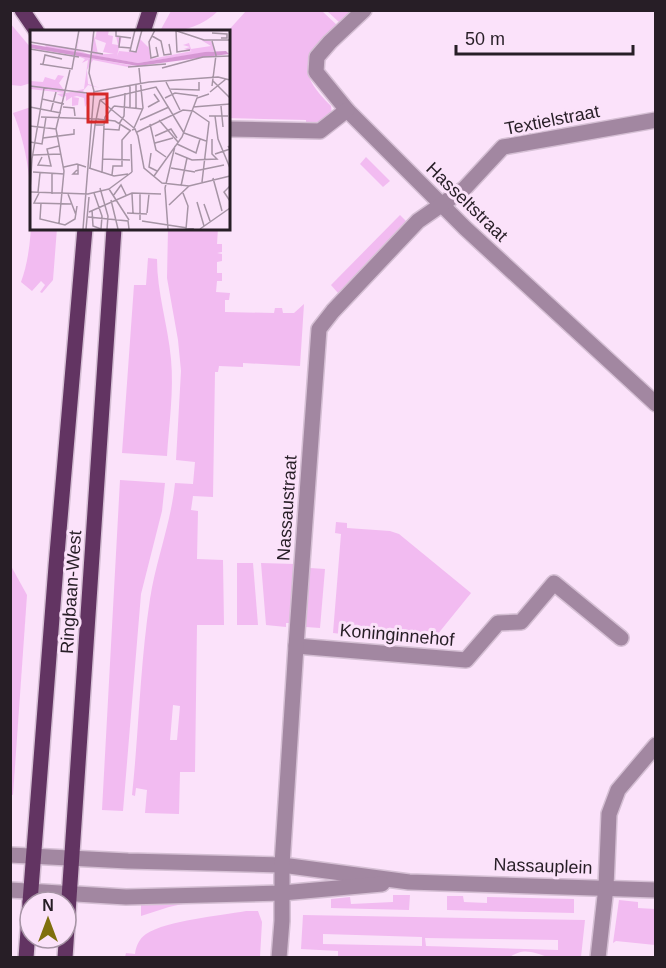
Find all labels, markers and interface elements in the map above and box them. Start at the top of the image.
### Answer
scale bar [456,18,633,56]
text: 50 m [465,29,505,49]
inset map [30,30,230,230]
street label: Textielstraat [503,101,601,139]
street label: Hasseltstraat [422,158,512,246]
street label: Nassaustraat [273,454,301,562]
street label: Ringbaan-West [57,530,85,654]
street label: Koninginnehof [339,620,456,650]
street label: Nassauplein [493,854,593,878]
north arrow [18,890,78,950]
text: N [42,897,54,914]

